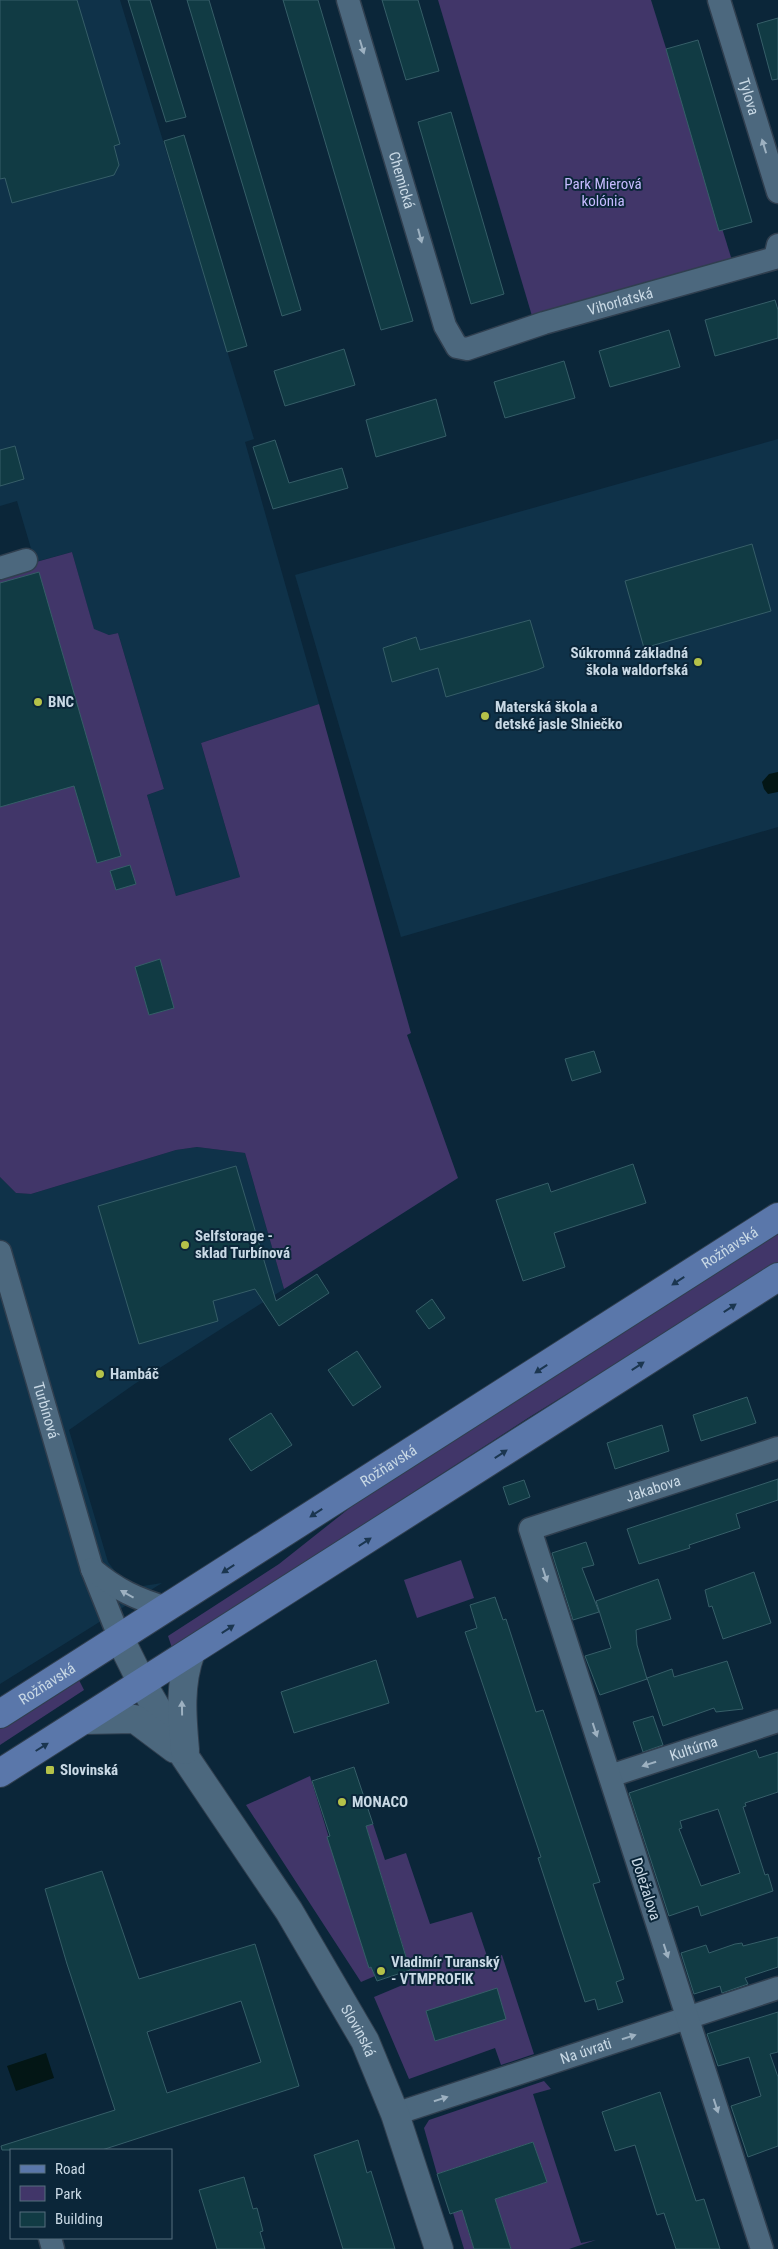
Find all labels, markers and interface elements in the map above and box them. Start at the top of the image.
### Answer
one-way arrow [359,39,367,54]
street label: Tylova [734,76,763,117]
one-way arrow [759,138,767,153]
street label: Chemická [385,150,419,211]
park label: Park Mierová kolónia [564,175,642,210]
one-way arrow [416,228,424,243]
street label: Vihorlatská [586,284,655,319]
place label: Súkromná základná škola waldorfská [570,644,688,679]
marker: Súkromná základná škola waldorfská [692,656,704,668]
place label: BNC [48,693,75,711]
marker: BNC [32,696,44,708]
place label: Materská škola a detské jasle Slniečko [495,698,622,733]
marker: Materská škola a detské jasle Slniečko [479,710,491,722]
street label: Rožňavská [698,1223,761,1272]
place label: Selfstorage - sklad Turbínová [195,1227,290,1262]
marker: Selfstorage - sklad Turbínová [179,1239,191,1251]
one-way arrow [671,1276,685,1286]
one-way arrow [723,1303,736,1313]
one-way arrow [632,1362,645,1371]
one-way arrow [535,1364,548,1374]
place label: Hambáč [110,1365,159,1383]
marker: Hambáč [94,1368,106,1380]
street label: Turbínová [29,1380,63,1441]
street label: Rožňavská [357,1441,420,1491]
one-way arrow [495,1449,508,1459]
street label: Jakabova [623,1471,683,1506]
one-way arrow [309,1508,323,1518]
one-way arrow [358,1537,371,1546]
one-way arrow [222,1565,235,1574]
one-way arrow [541,1568,549,1583]
one-way arrow [120,1589,133,1598]
one-way arrow [221,1624,234,1634]
street label: Rožňavská [16,1659,79,1709]
one-way arrow [178,1700,186,1716]
one-way arrow [591,1723,599,1738]
street label: Kultúrna [667,1732,720,1765]
one-way arrow [35,1743,48,1752]
one-way arrow [641,1760,656,1768]
place label: Slovinská [60,1761,118,1779]
marker: Slovinská [44,1764,56,1776]
place label: MONACO [352,1793,408,1811]
marker: MONACO [336,1796,348,1808]
street label: Doležalova [627,1855,665,1923]
one-way arrow [662,1944,670,1959]
place label: Vladimír Turanský - VTMPROFIK [391,1953,500,1988]
marker: Vladimír Turanský - VTMPROFIK [375,1965,387,1977]
street label: Slovinská [337,2002,379,2059]
one-way arrow [621,2033,636,2040]
street label: Na úvrati [558,2034,614,2068]
one-way arrow [434,2094,449,2102]
one-way arrow [713,2098,720,2113]
legend [10,2149,172,2239]
text: Road [55,2160,85,2178]
text: Park [55,2185,82,2203]
text: Building [55,2210,103,2228]

